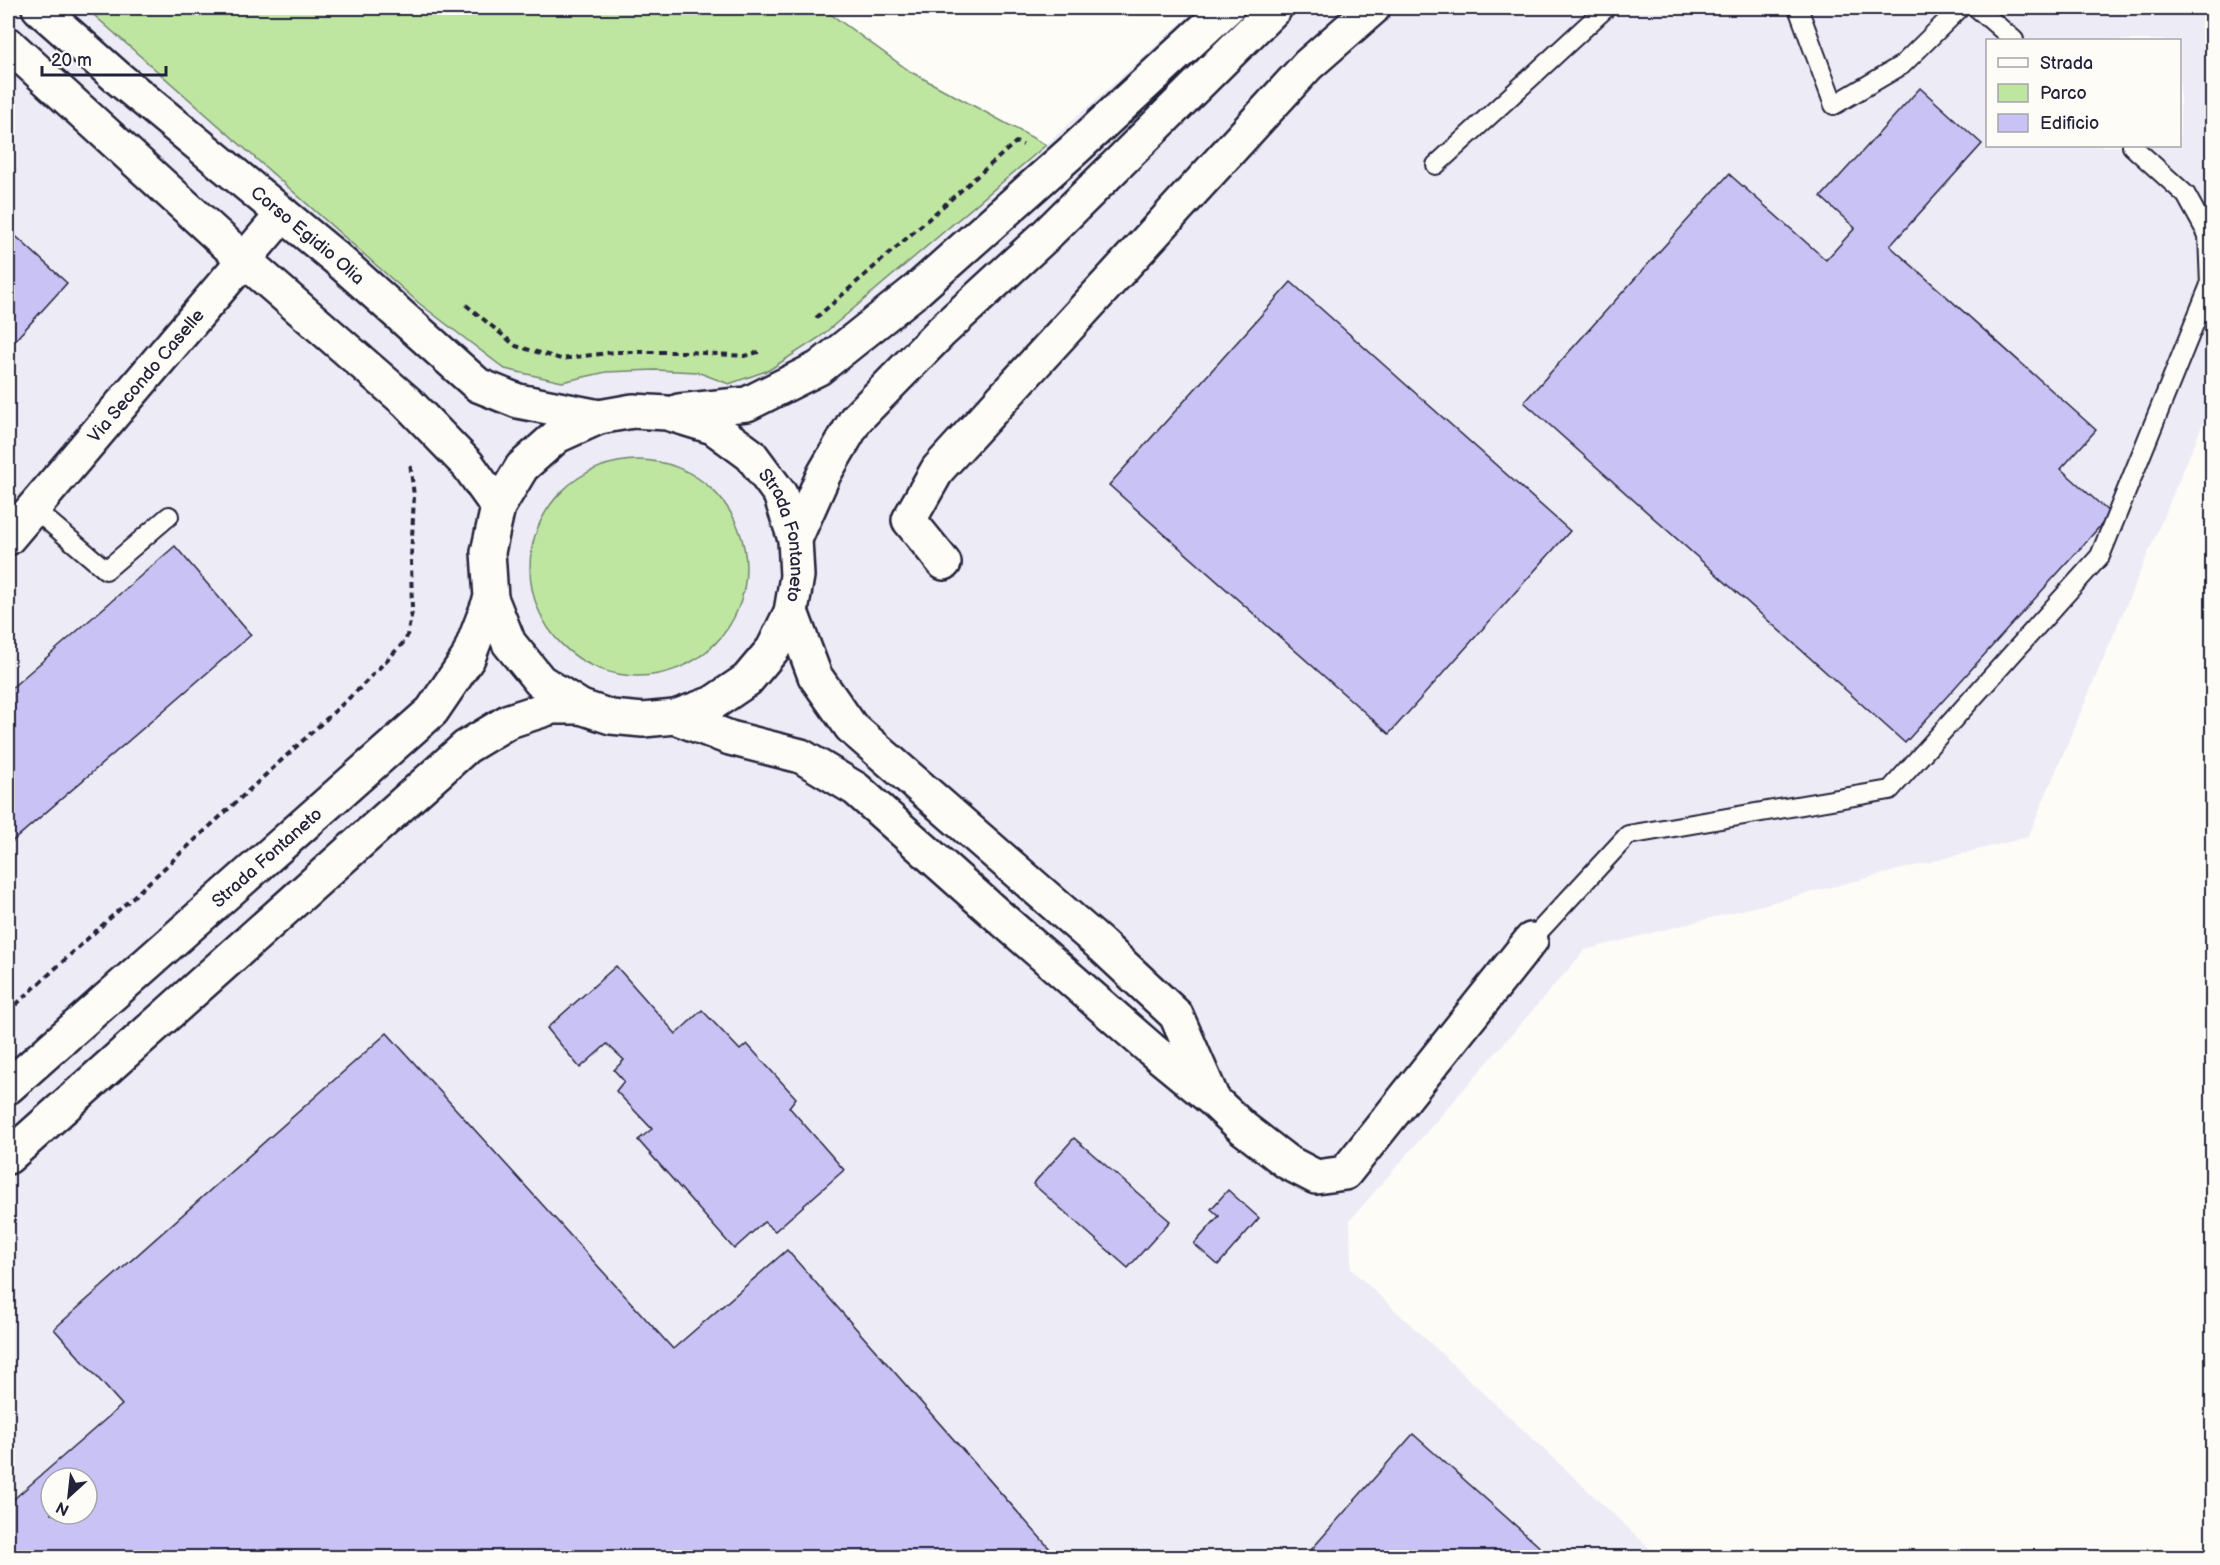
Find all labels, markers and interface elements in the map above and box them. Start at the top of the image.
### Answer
scale bar [42,39,166,77]
legend [1986,39,2181,147]
text: 20 m [51,50,92,71]
text: Strada [2040,53,2093,74]
text: Parco [2040,83,2087,104]
text: Edificio [2040,113,2099,134]
street label: Corso Egidio Olia [246,182,369,289]
street label: Via Secondo Caselle [84,305,209,447]
street label: Strada Fontaneto [754,465,807,604]
street label: Strada Fontaneto [208,803,327,912]
north arrow [39,1466,99,1526]
text: N [53,1497,73,1519]

